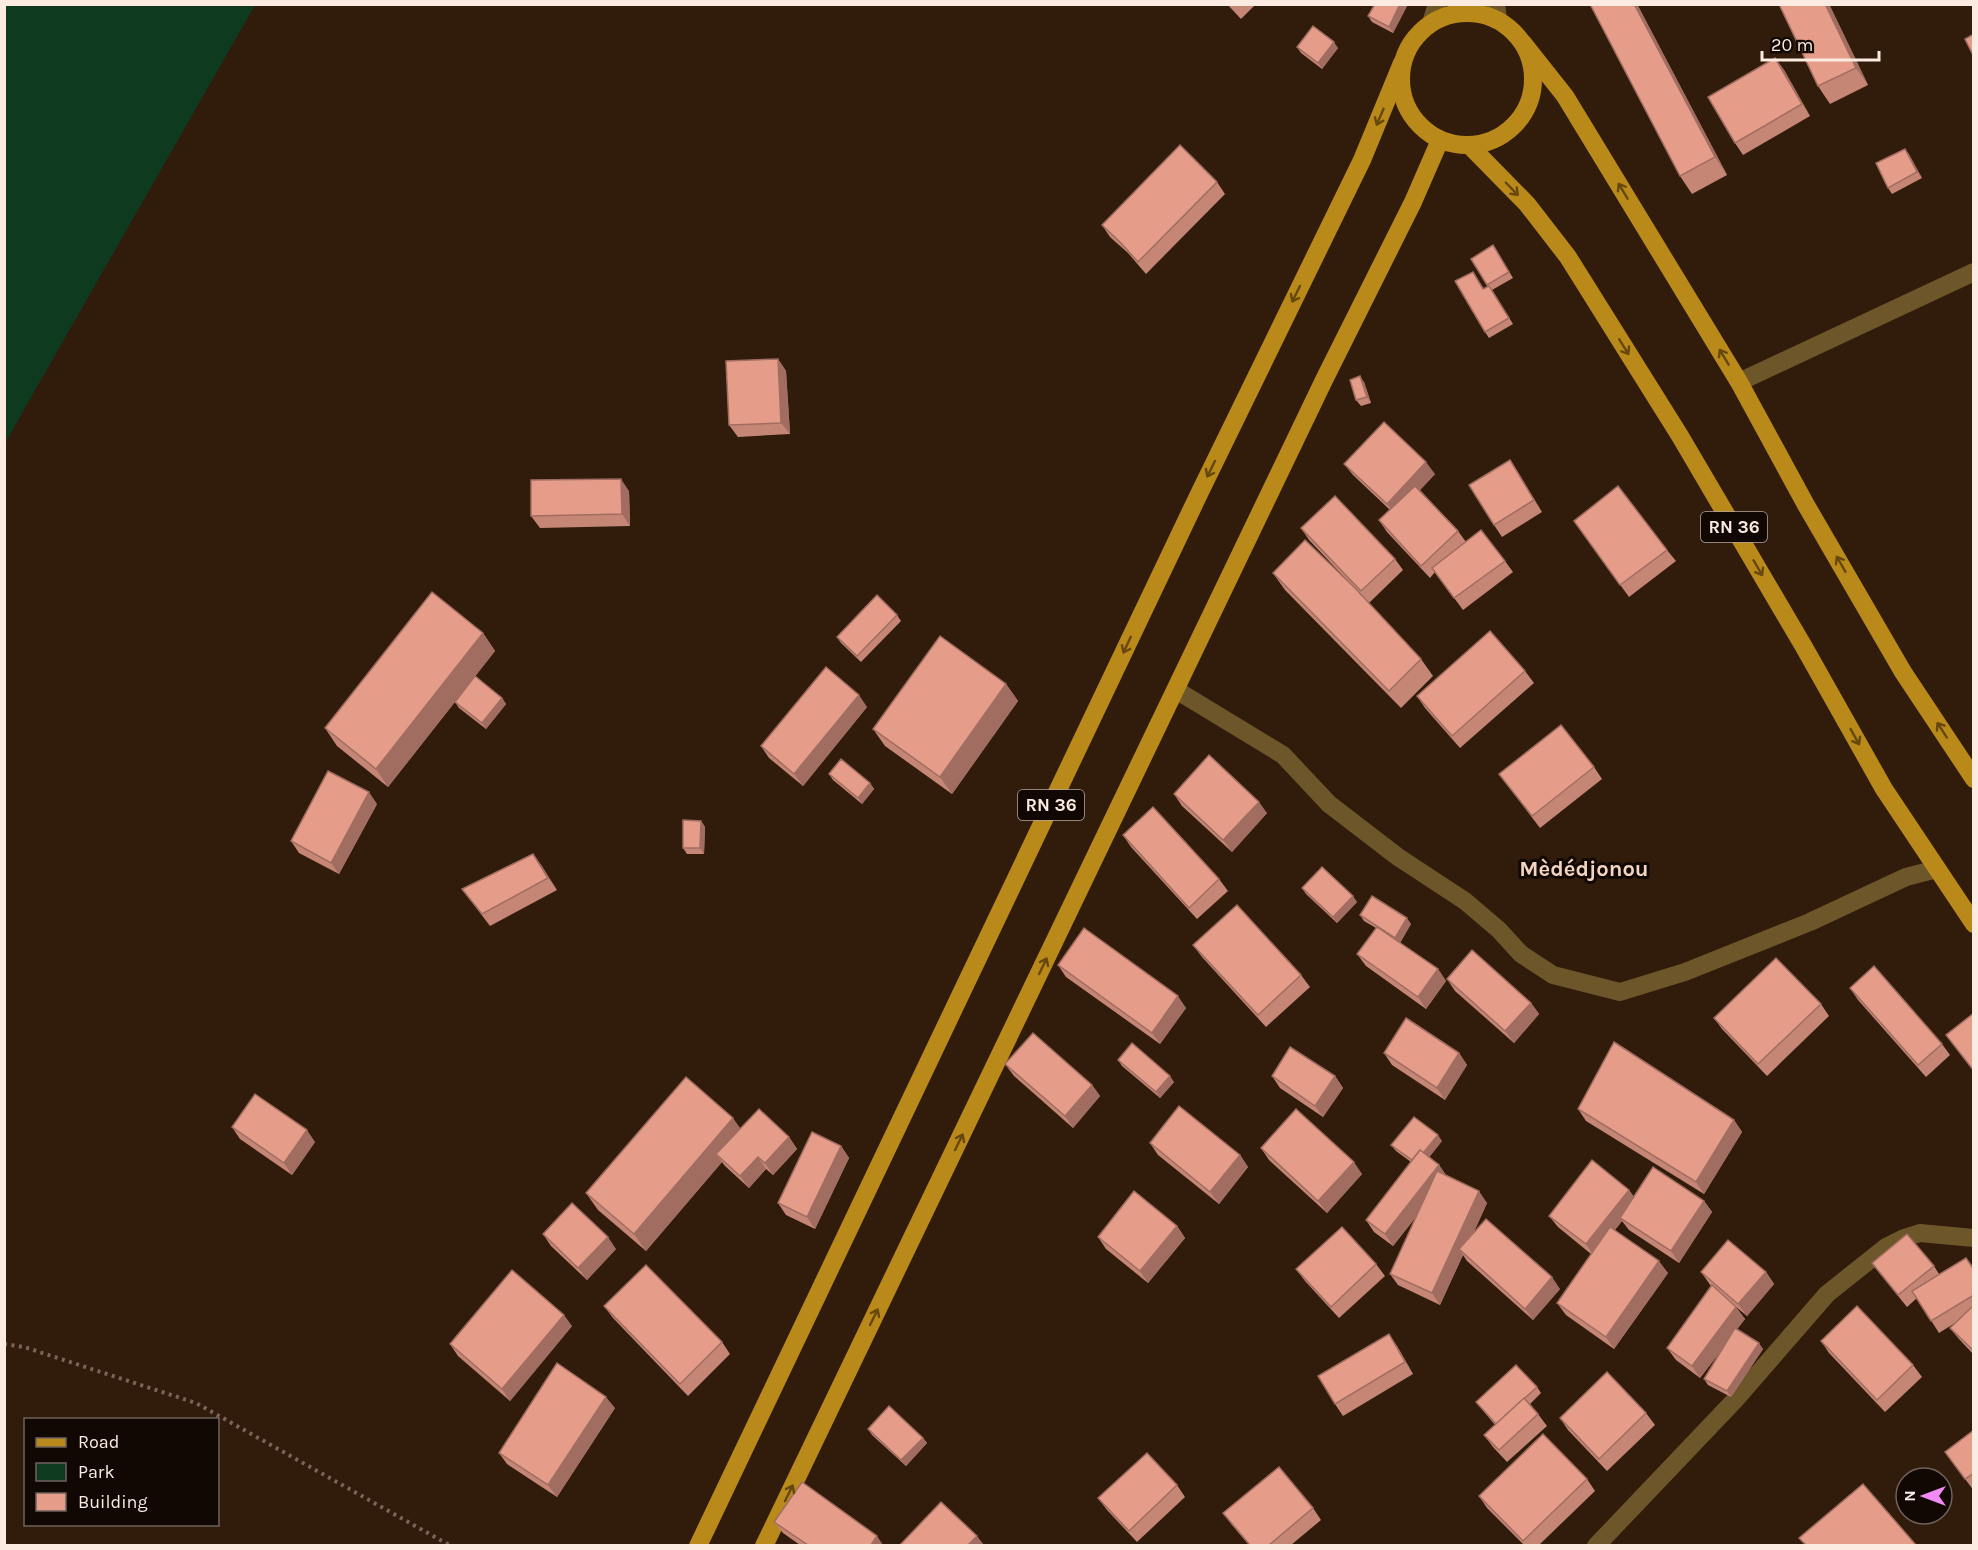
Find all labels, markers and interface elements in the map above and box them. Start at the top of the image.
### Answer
scale bar [1762,24,1879,62]
text: 20 m [1771,34,1813,56]
one-way arrow [1374,108,1385,126]
one-way arrow [1505,181,1519,196]
one-way arrow [1616,183,1628,200]
one-way arrow [1290,284,1302,302]
one-way arrow [1618,339,1631,356]
one-way arrow [1718,349,1730,366]
one-way arrow [1205,460,1217,478]
road number: RN 36 [1701,512,1767,542]
one-way arrow [1834,556,1846,573]
one-way arrow [1752,559,1764,576]
one-way arrow [1121,636,1133,654]
one-way arrow [1935,722,1947,739]
one-way arrow [1849,728,1861,745]
road number: RN 36 [1018,790,1084,820]
district label: Mèdédjonou [1519,856,1649,882]
one-way arrow [1037,957,1049,975]
one-way arrow [953,1133,965,1151]
one-way arrow [869,1309,881,1327]
legend [24,1418,219,1526]
text: Road [78,1431,119,1453]
text: Park [78,1461,115,1483]
north arrow [1894,1466,1954,1526]
one-way arrow [784,1484,796,1502]
text: N [1900,1490,1919,1502]
text: Building [78,1491,148,1513]

